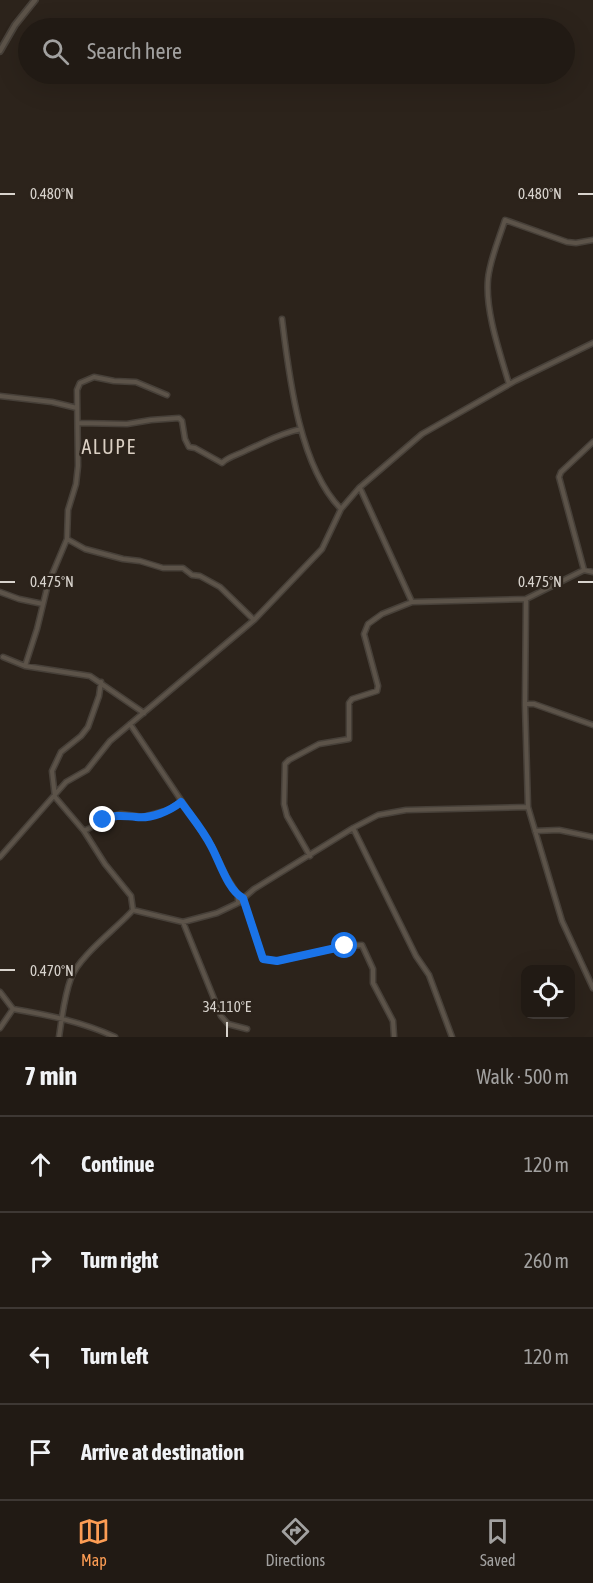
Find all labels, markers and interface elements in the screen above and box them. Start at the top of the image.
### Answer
search box [18,18,575,84]
icon: search [39,35,72,68]
text: Search here [87,38,182,64]
text: 0.480°N [30,185,74,202]
text: 0.480°N [518,185,562,202]
district label: ALUPE [81,435,137,458]
text: 0.475°N [30,573,74,590]
text: 0.475°N [518,573,562,590]
route end [89,806,115,832]
route start [331,932,357,958]
text: 0.470°N [30,962,74,979]
map controls [521,965,575,1019]
button: locate [521,965,575,1019]
text: 34.110°E [203,998,252,1015]
text: 7 min [24,1061,77,1091]
text: Walk · 500 m [477,1065,569,1088]
icon: ahead [24,1148,57,1181]
text: Continue [81,1151,155,1177]
text: 120 m [524,1153,569,1176]
icon: right [24,1244,57,1277]
text: Turn right [81,1247,158,1273]
text: 260 m [524,1249,569,1272]
icon: left [24,1340,57,1373]
text: Turn left [81,1343,148,1369]
text: 120 m [524,1345,569,1368]
icon: arrive [24,1436,57,1469]
text: Arrive at destination [81,1439,244,1465]
tab: Map [77,1515,110,1569]
tab: Directions [265,1515,325,1569]
tab: Saved [480,1515,515,1569]

